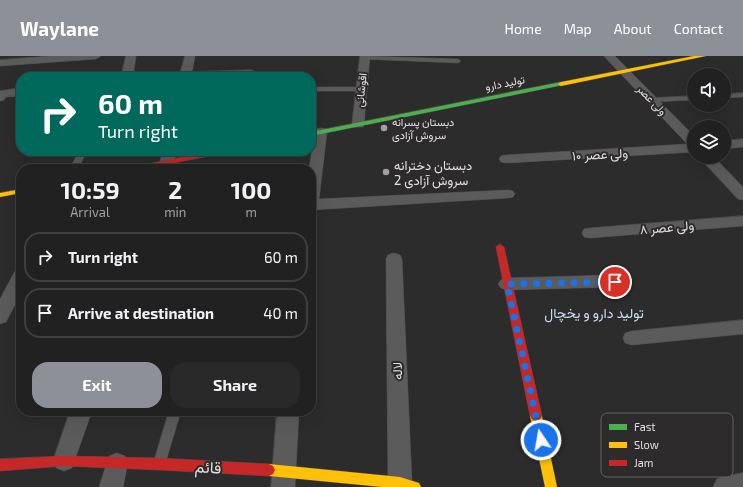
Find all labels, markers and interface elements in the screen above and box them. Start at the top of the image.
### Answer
text: Waylane [20,17,99,40]
text: Home [505,20,542,37]
text: Map [564,20,592,37]
text: About [614,20,652,37]
text: Contact [674,20,723,37]
map controls [687,68,731,164]
button: sound [687,68,731,112]
street label: اقوشانی [352,72,370,108]
street label: تولید دارو [484,72,527,94]
street label: ولی عصر [633,81,670,118]
text: 60 m [98,86,163,120]
icon: right [32,88,84,140]
place label: دبستان پسرانه سروش آزادی [392,115,454,142]
text: Turn right [98,120,178,142]
button: layers [687,120,731,164]
marker: دبستان پسرانه سروش آزادی [379,123,389,133]
street label: ولی عصر ۱۰ [572,145,629,164]
place label: دبستان دخترانه سروش آزادی 2 [394,157,472,189]
marker: دبستان دخترانه سروش آزادی 2 [381,167,391,177]
text: 10:59 [61,175,120,204]
text: 2 [168,175,182,204]
text: 100 [231,175,271,204]
text: Arrival [70,204,110,220]
text: min [164,204,186,220]
text: m [245,204,257,220]
street label: ولی عصر ۸ [639,217,695,238]
icon: right [34,246,56,268]
text: Turn right [68,248,138,266]
text: 60 m [264,248,298,266]
pin [598,265,632,299]
icon: arrive [604,271,626,293]
icon: arrive [34,302,56,324]
text: Arrive at destination [68,304,214,322]
text: 40 m [263,304,298,322]
district label: تولید دارو و یخچال [544,304,644,323]
button: Exit [32,362,162,408]
button: Share [170,362,300,408]
street label: لاله [389,362,405,380]
legend [601,413,733,477]
position arrow [520,419,562,461]
text: Fast [634,420,656,433]
text: Slow [634,438,659,451]
street label: قائم [194,456,222,479]
text: Jam [634,456,653,469]

